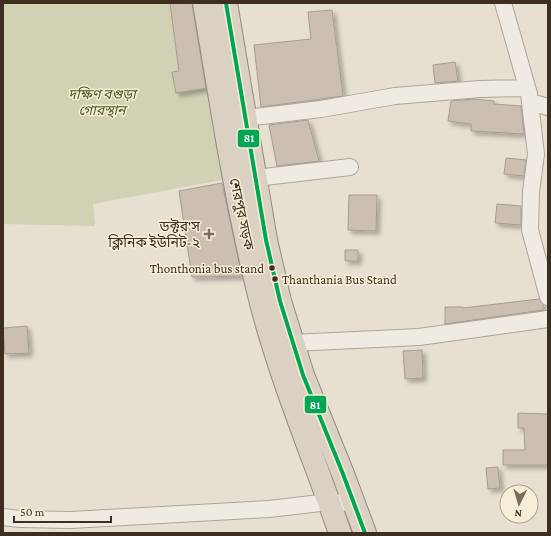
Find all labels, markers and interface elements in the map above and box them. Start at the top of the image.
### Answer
park label: দক্ষিণ বগুড়া গোরস্থান [68,86,139,118]
line badge: 81 [237,129,260,148]
text: 81 [244,132,254,144]
street label: শেরপুর সড়ক [226,176,258,252]
place label: ডক্টর'স ক্লিনিক ইউনিট-২ [107,218,201,250]
marker: ডক্টর'স ক্লিনিক ইউনিট-২ [203,228,215,240]
place label: Thonthonia bus stand [150,261,264,276]
marker: Thonthonia bus stand [267,263,277,273]
place label: Thanthania Bus Stand [282,272,397,287]
marker: Thanthania Bus Stand [270,274,280,284]
line badge: 81 [304,395,327,414]
text: 81 [310,399,320,411]
north arrow [499,484,539,524]
scale bar [14,498,111,524]
text: 50 m [20,505,45,519]
text: N [513,508,522,520]

